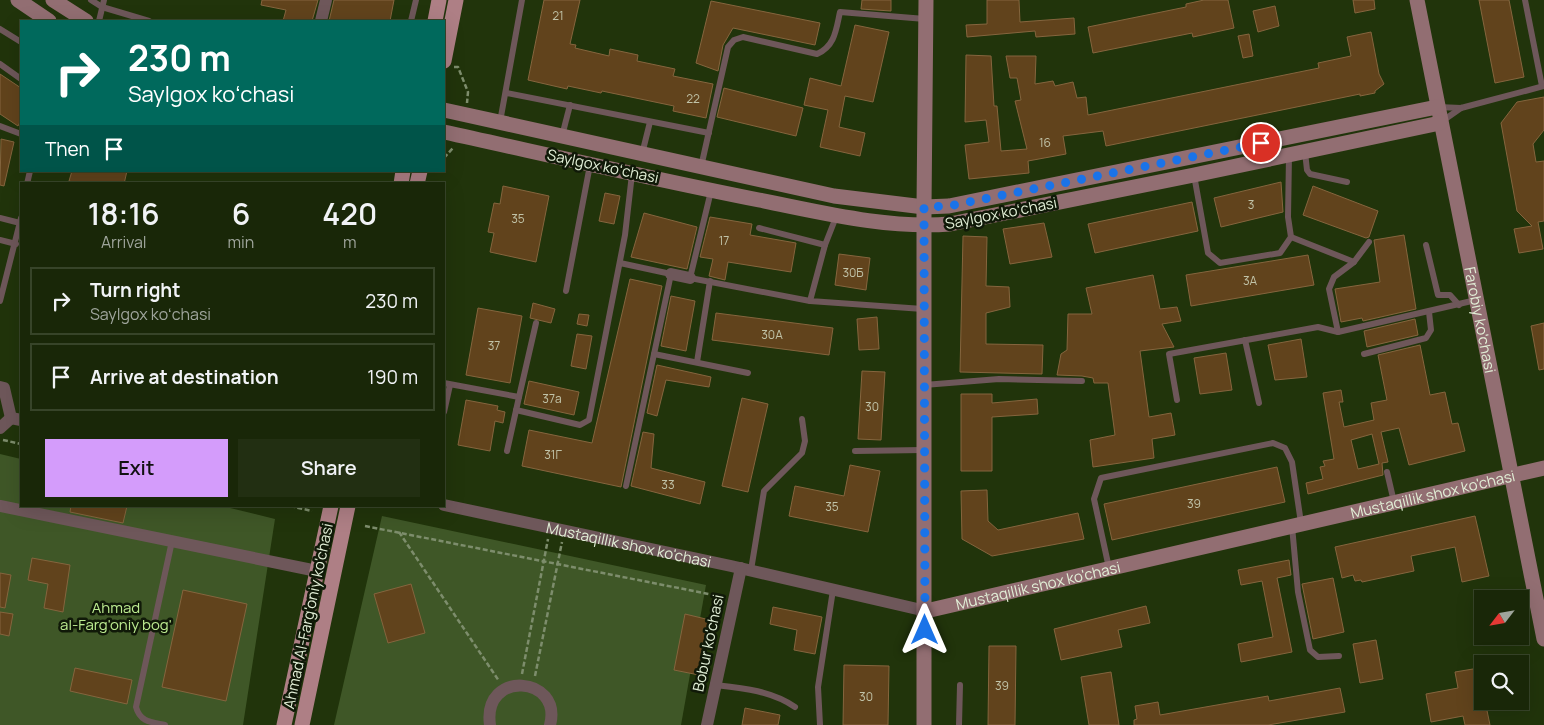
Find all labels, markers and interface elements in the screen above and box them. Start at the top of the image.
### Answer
house number: 21 [552,7,564,24]
text: 230 m [128,34,231,82]
icon: right [45,40,110,105]
text: Saylgox koʻchasi [128,79,294,109]
house number: 22 [686,90,700,107]
pin [1240,122,1282,164]
icon: arrive [1247,129,1275,157]
house number: 16 [1039,134,1051,151]
icon: arrive [100,135,128,163]
text: Then [45,136,90,162]
street label: Saylgox koʻchasi [545,144,661,188]
street label: Saylgox koʻchasi [943,192,1059,234]
text: 18:16 [88,193,160,234]
text: 6 [232,193,250,234]
text: 420 [322,193,377,234]
house number: 3 [1248,196,1254,213]
house number: 35 [511,210,525,227]
text: Arrival [101,231,147,253]
text: min [228,231,254,253]
text: m [343,231,356,253]
house number: 17 [719,232,729,249]
house number: 30Б [842,264,864,281]
street label: Farobiy ko'chasi [1460,265,1501,375]
house number: 3А [1243,272,1258,289]
text: Turn right [90,277,180,303]
icon: right [47,287,75,315]
text: 230 m [365,288,418,314]
text: Saylgox koʻchasi [90,303,211,325]
house number: 30А [761,326,783,343]
house number: 37 [488,337,500,354]
icon: arrive [47,363,75,391]
text: Arrive at destination [90,364,279,390]
text: 190 m [367,364,418,390]
house number: 37а [542,390,562,407]
house number: 30 [865,398,879,415]
button: Exit [45,439,228,497]
button: Share [238,439,420,497]
house number: 31Г [544,446,562,463]
street label: Mustaqillik shox ko'chasi [1348,465,1517,523]
house number: 33 [661,476,675,493]
house number: 39 [1187,495,1201,512]
house number: 35 [825,498,839,515]
street label: Mustaqillik shox ko'chasi [544,517,713,572]
street label: Ahmad Al-Farg'oniy ko'chasi [278,521,338,711]
street label: Mustaqillik shox ko'chasi [954,556,1122,614]
north arrow [1474,590,1529,645]
map controls [1474,590,1529,710]
street label: Bobur ko'chasi [687,592,729,694]
park label: Ahmad al-Farg'oniy bog' [60,597,172,635]
position arrow [898,603,950,655]
button: search [1474,655,1529,710]
house number: 39 [995,677,1009,694]
house number: 30 [859,688,873,705]

